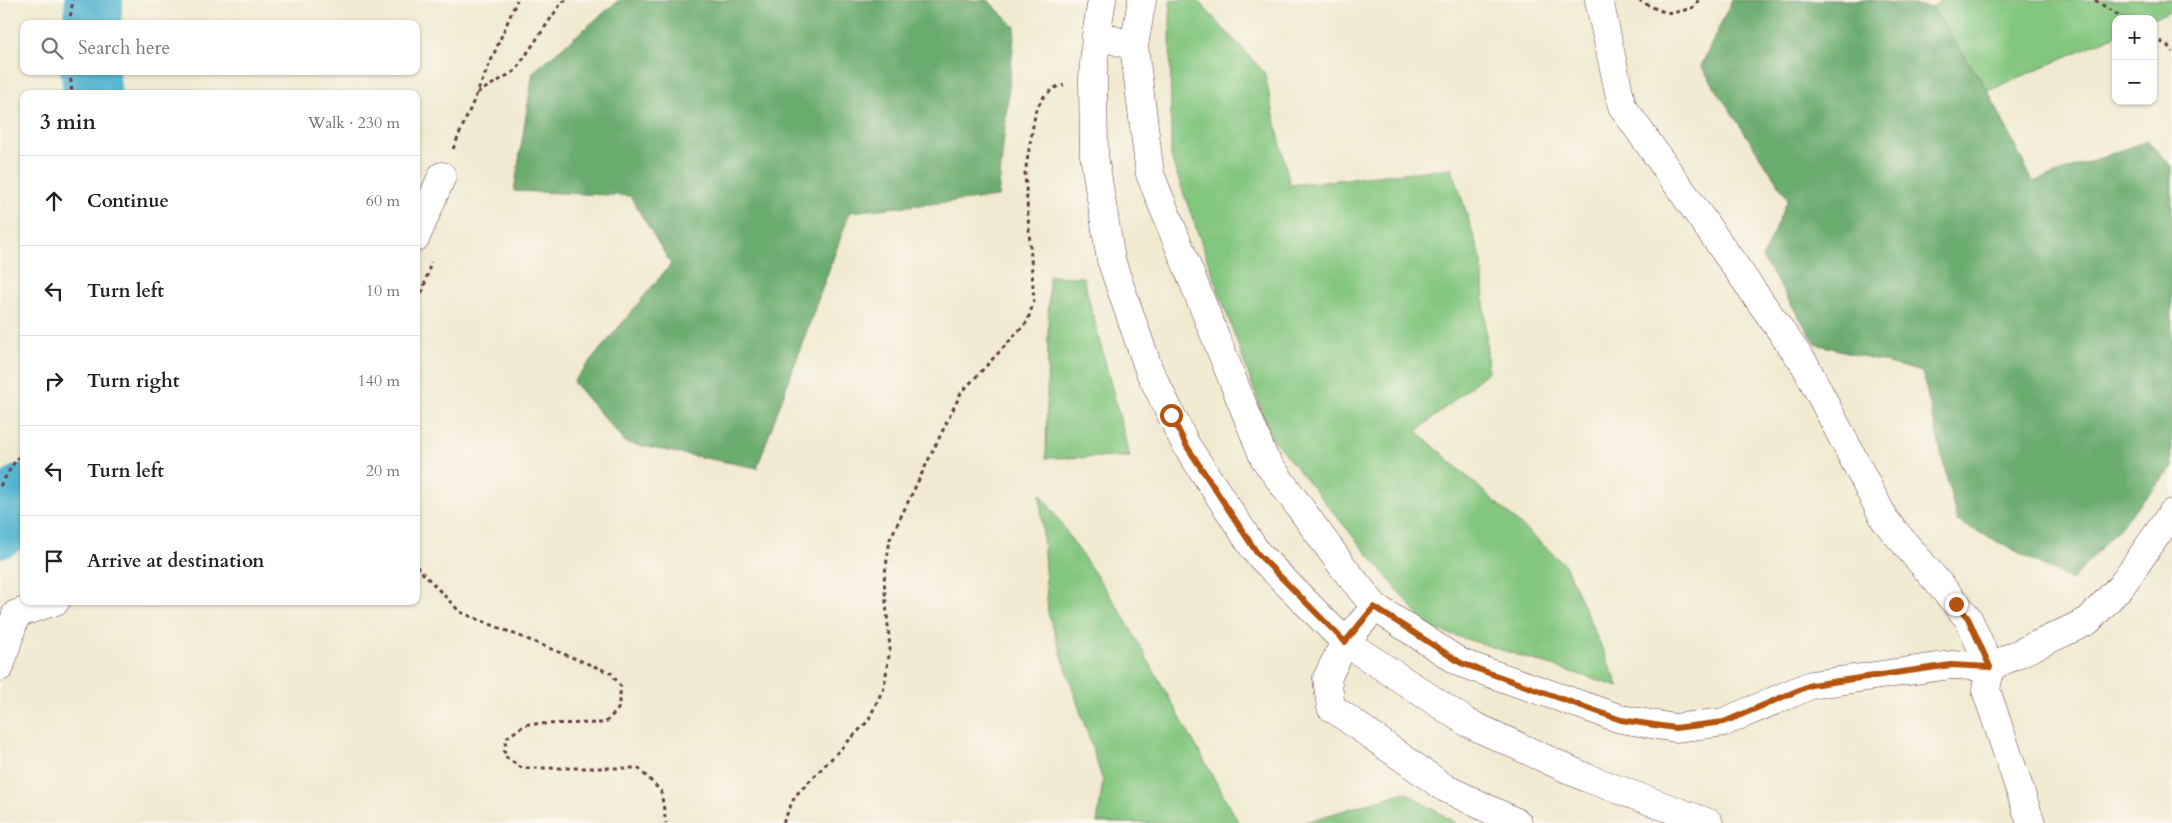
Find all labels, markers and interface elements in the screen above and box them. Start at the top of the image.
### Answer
map controls [2112,15,2157,105]
button: + [2112,15,2157,60]
search box [20,20,420,75]
icon: search [38,34,66,62]
text: Search here [78,35,170,61]
button: − [2112,60,2157,105]
text: 3 min [40,108,96,137]
text: Walk · 230 m [308,112,400,134]
icon: ahead [40,187,68,215]
text: Continue [87,188,169,214]
text: 60 m [366,190,400,212]
icon: left [40,277,68,305]
text: Turn left [87,278,164,304]
text: 10 m [366,280,400,302]
icon: right [40,367,68,395]
text: Turn right [87,368,179,394]
text: 140 m [358,370,400,392]
route start [1160,404,1183,427]
icon: left [40,457,68,485]
text: Turn left [87,458,164,484]
text: 20 m [366,460,400,482]
icon: arrive [40,547,68,575]
text: Arrive at destination [87,548,264,574]
route end [1945,593,1968,616]

